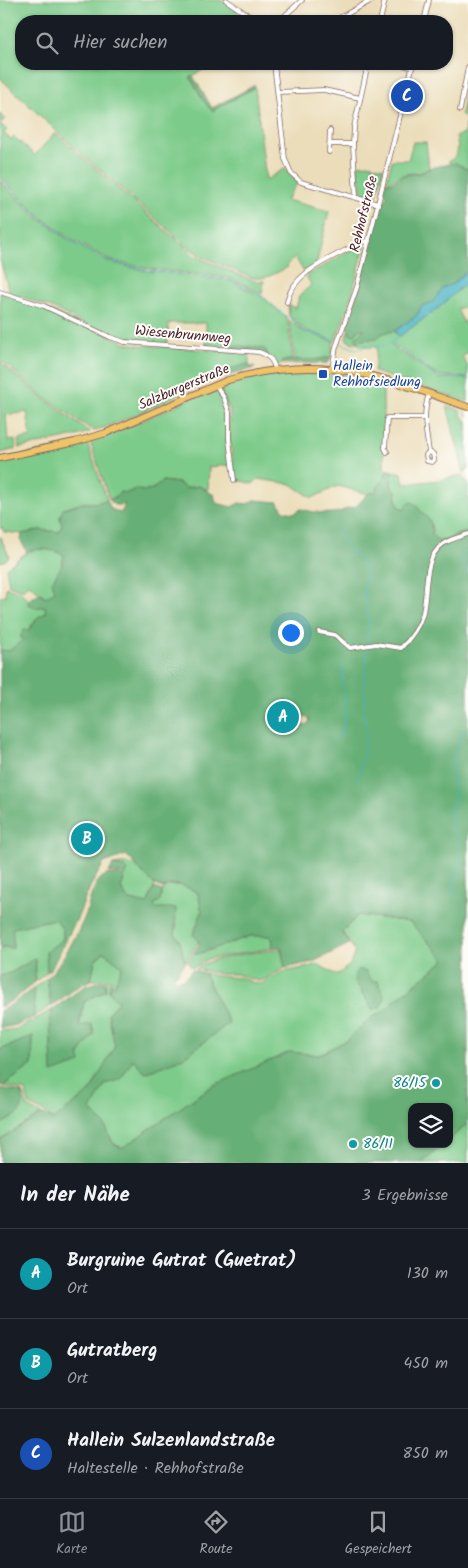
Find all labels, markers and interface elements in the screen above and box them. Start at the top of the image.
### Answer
search box [15,15,453,70]
text: Hier suchen [73,28,167,58]
icon: search [33,29,61,57]
pin: C [391,77,423,115]
street label: Rehhofstraße [344,173,384,255]
street label: Wiesenbrunnweg [134,320,232,350]
place label: Hallein Rehhofsiedlung [333,355,421,393]
street label: Salzburgerstraße [135,358,234,416]
marker: Hallein Rehhofsiedlung [317,368,329,380]
your location [278,620,304,646]
pin: A [267,698,299,736]
pin: B [71,820,103,858]
place label: 86/15 [393,1072,427,1094]
marker: 86/15 [430,1077,442,1089]
map controls [408,1103,453,1148]
button: layers [408,1103,453,1148]
place label: 86/11 [363,1133,393,1155]
marker: 86/11 [347,1138,359,1150]
text: In der Nähe [20,1179,130,1212]
text: 3 Ergebnisse [361,1183,448,1208]
text: Burgruine Gutrat (Guetrat) [67,1246,297,1276]
text: A [31,1261,41,1286]
text: 130 m [407,1261,448,1286]
text: Ort [67,1276,88,1301]
text: Gutratberg [67,1336,157,1366]
text: B [31,1351,41,1376]
text: 450 m [403,1351,448,1376]
text: Ort [67,1366,88,1391]
text: Hallein Sulzenlandstraße [67,1426,275,1456]
text: C [31,1441,41,1466]
text: 850 m [403,1441,448,1466]
text: Haltestelle · Rehhofstraße [67,1456,244,1481]
tab: Karte [56,1508,87,1560]
tab: Route [199,1508,232,1560]
tab: Gespeichert [345,1508,412,1560]

